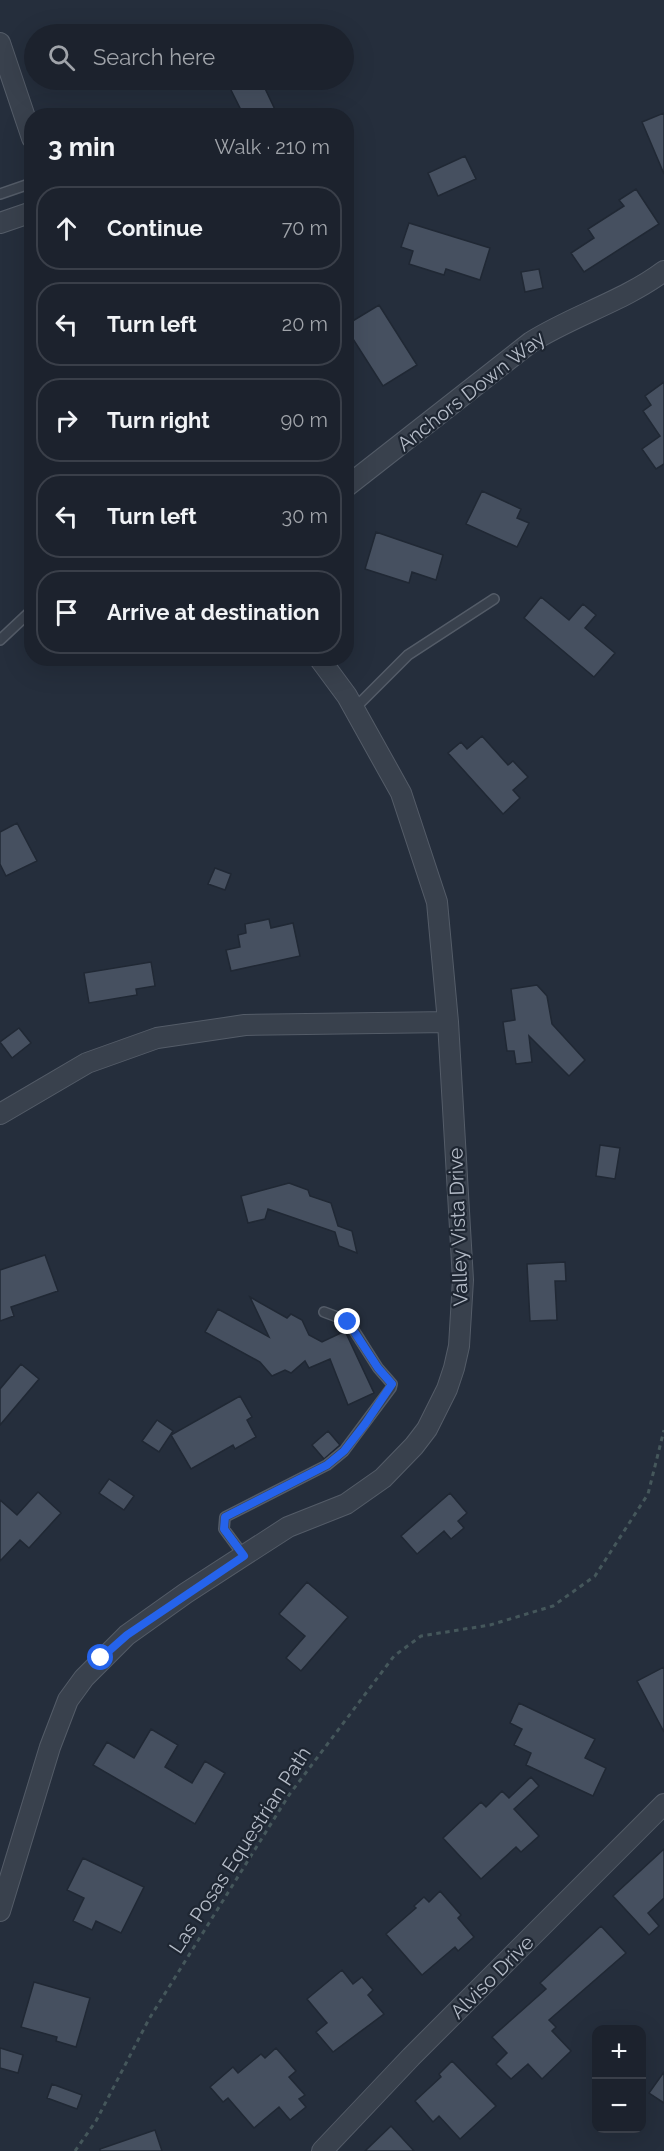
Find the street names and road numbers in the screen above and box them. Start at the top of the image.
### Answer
street label: Anchors Down Way [392,326,550,456]
street label: Valley Vista Drive [443,1147,473,1307]
street label: Las Posas Equestrian Path [164,1742,316,1958]
street label: Alviso Drive [445,1930,539,2024]

